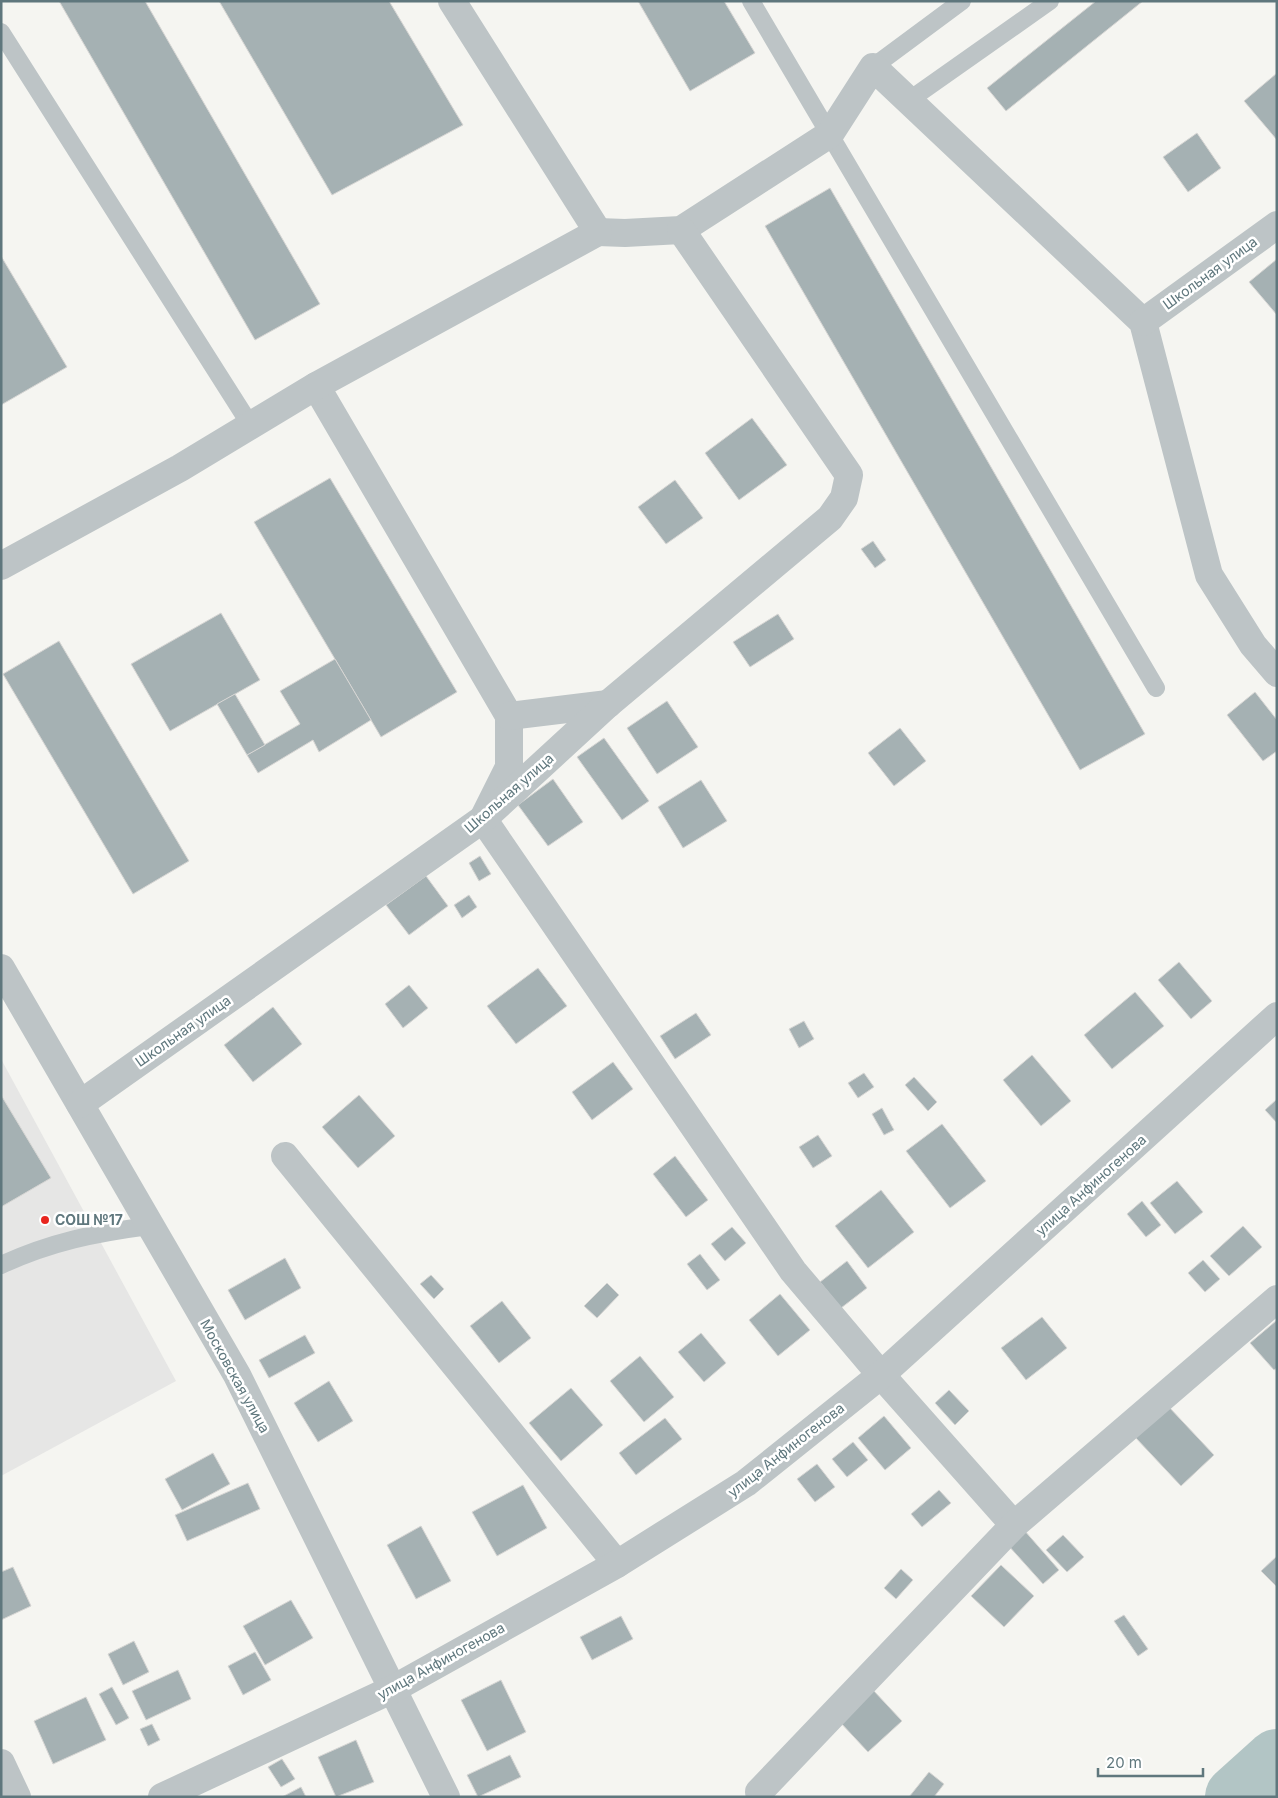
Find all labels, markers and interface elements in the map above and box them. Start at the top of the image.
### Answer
street label: Школьная улица [1159,233,1260,313]
street label: Школьная улица [461,749,557,836]
street label: Школьная улица [132,991,234,1070]
street label: улица Анфиногенова [1032,1131,1149,1239]
place label: СОШ №17 [55,1211,123,1228]
marker: СОШ №17 [39,1214,51,1226]
street label: Московская улица [197,1316,274,1436]
street label: улица Анфиногенова [724,1399,847,1500]
street label: улица Анфиногенова [374,1619,507,1703]
scale bar [1098,1746,1203,1778]
text: 20 m [1106,1753,1142,1772]

